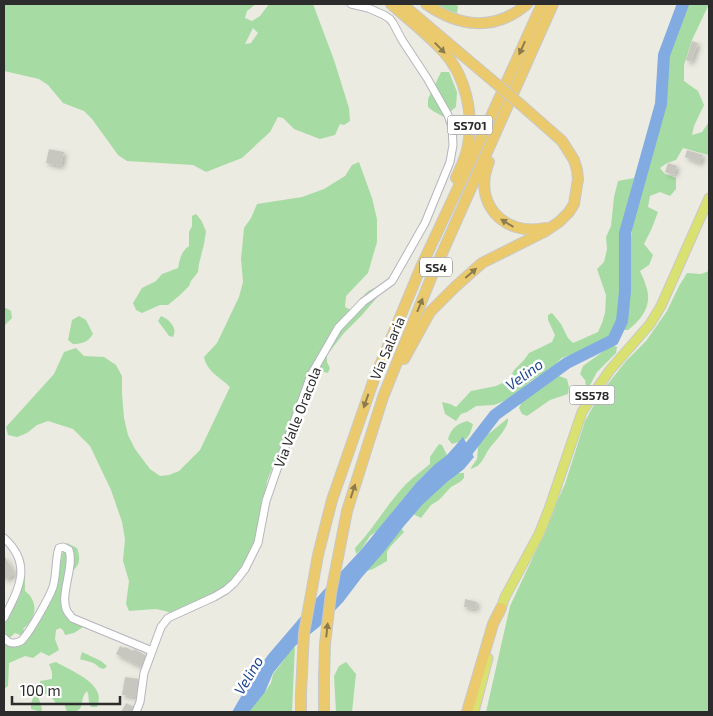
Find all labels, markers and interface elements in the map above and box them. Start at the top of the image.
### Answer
one-way arrow [518,41,526,55]
one-way arrow [434,42,446,54]
road number: SS701 [448,116,492,134]
one-way arrow [500,218,513,227]
road number: SS4 [420,258,452,276]
one-way arrow [464,267,476,279]
one-way arrow [416,298,424,312]
street label: Via Salaria [366,314,408,382]
water label: Velino [502,354,546,394]
street label: Via Valle Oracola [270,364,324,470]
road number: SS578 [570,386,614,404]
one-way arrow [362,394,370,409]
one-way arrow [349,483,357,498]
one-way arrow [323,621,331,637]
water label: Velino [230,652,266,698]
scale bar [12,674,120,706]
text: 100 m [20,681,61,699]

